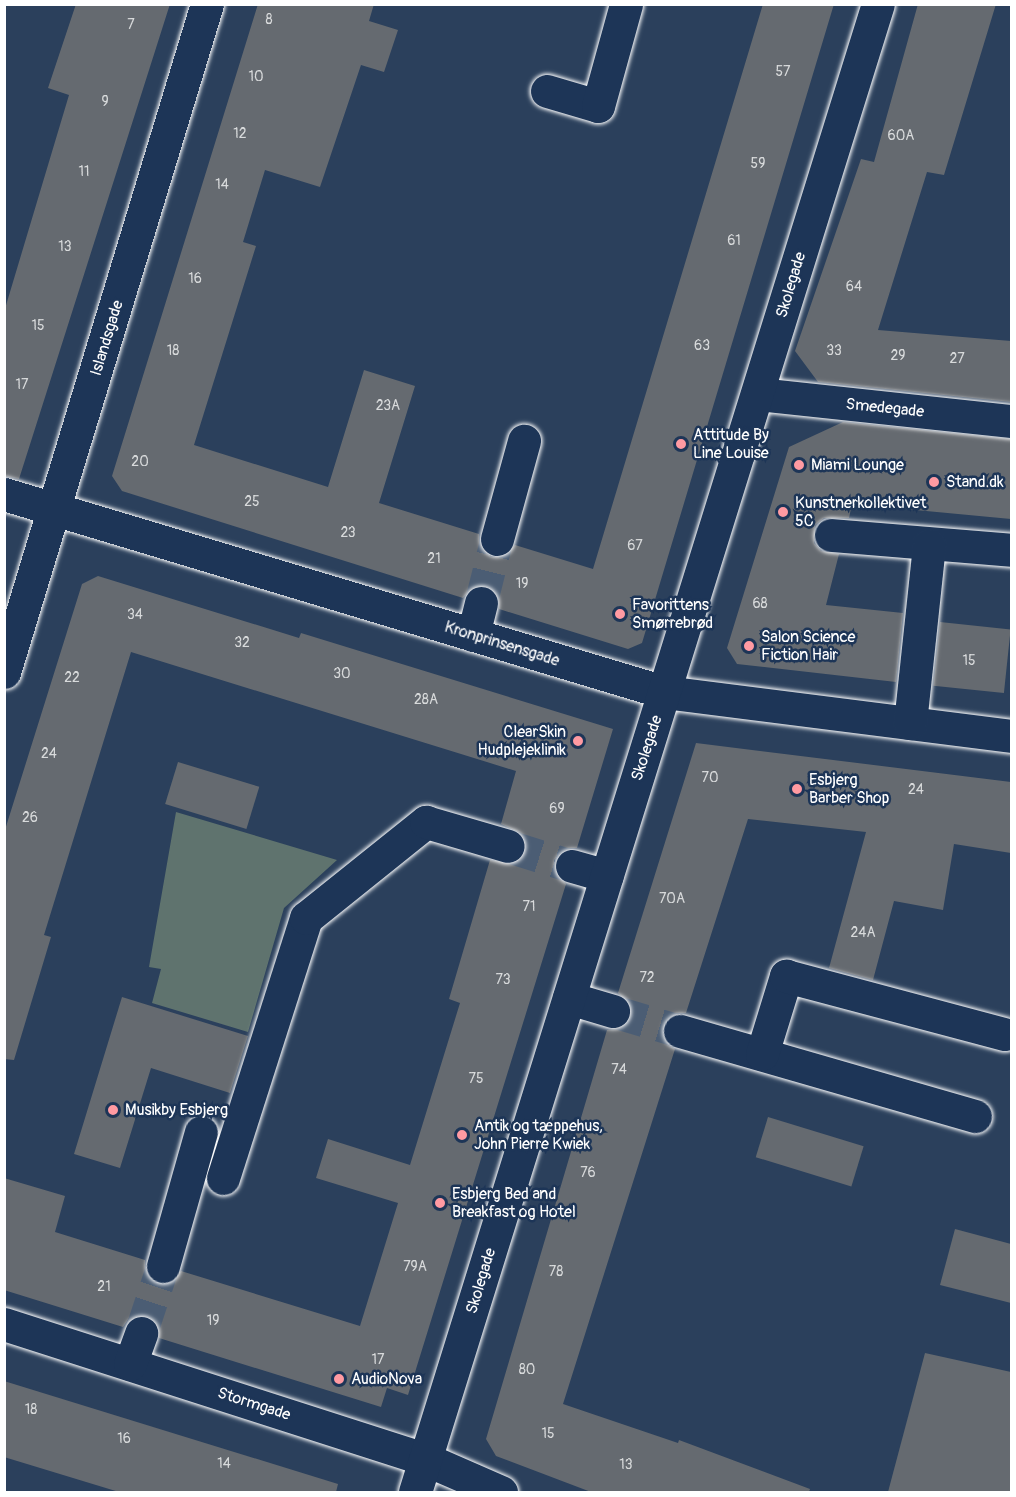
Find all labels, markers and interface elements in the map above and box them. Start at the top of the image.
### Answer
house number: 8 [265,12,273,28]
house number: 7 [127,17,135,33]
house number: 57 [776,64,790,80]
house number: 10 [248,69,264,85]
house number: 9 [101,94,109,110]
house number: 12 [233,126,247,142]
house number: 60A [888,128,914,144]
house number: 59 [751,156,765,172]
house number: 11 [79,164,89,180]
house number: 14 [215,177,229,193]
house number: 61 [727,233,741,249]
house number: 13 [58,239,72,255]
street label: Skolegade [772,250,810,320]
house number: 16 [188,271,202,287]
house number: 64 [846,279,862,295]
street label: Islandsgade [86,298,128,378]
house number: 15 [31,318,45,334]
house number: 63 [694,338,710,354]
house number: 18 [167,343,179,359]
house number: 33 [826,343,842,359]
house number: 29 [890,348,906,364]
house number: 27 [949,351,965,367]
house number: 17 [16,377,28,393]
street label: Smedegade [845,394,925,422]
house number: 23A [376,398,400,414]
place label: Attitude By Line Louise [693,425,769,463]
marker: Attitude By Line Louise [674,437,688,451]
house number: 20 [131,454,149,470]
place label: Miami Lounge [811,455,904,475]
marker: Miami Lounge [792,458,806,472]
place label: Stand.dk [946,472,1004,492]
marker: Stand.dk [927,475,941,489]
place label: Kunstnerkollektivet 5C [795,493,926,531]
house number: 25 [244,494,260,510]
marker: Kunstnerkollektivet 5C [776,505,790,519]
house number: 23 [340,525,356,541]
house number: 67 [627,538,643,554]
house number: 21 [427,551,441,567]
house number: 19 [516,576,528,592]
place label: Favorittens Smørrebrød [632,595,713,633]
house number: 68 [752,596,768,612]
house number: 34 [127,607,143,623]
marker: Favorittens Smørrebrød [613,607,627,621]
street label: Kronprinsensgade [442,617,562,671]
place label: Salon Science Fiction Hair [761,627,855,665]
house number: 32 [234,635,250,651]
marker: Salon Science Fiction Hair [742,639,756,653]
house number: 15 [962,653,976,669]
house number: 30 [333,666,351,682]
house number: 22 [64,670,80,686]
house number: 28A [414,692,438,708]
street label: Skolegade [627,713,667,783]
place label: ClearSkin Hudplejeklinik [477,722,566,760]
marker: ClearSkin Hudplejeklinik [571,734,585,748]
house number: 24 [41,746,57,762]
house number: 70 [702,770,718,786]
place label: Esbjerg Barber Shop [809,770,889,808]
marker: Esbjerg Barber Shop [790,782,804,796]
house number: 24 [908,782,924,798]
house number: 69 [549,801,565,817]
house number: 26 [22,810,38,826]
house number: 70A [659,891,685,907]
house number: 71 [523,899,535,915]
house number: 24A [850,925,876,941]
house number: 72 [639,970,655,986]
house number: 73 [495,972,511,988]
house number: 74 [611,1062,627,1078]
house number: 75 [469,1071,483,1087]
place label: Musikby Esbjerg [125,1100,228,1120]
marker: Musikby Esbjerg [106,1103,120,1117]
place label: Antik og tæppehus, John Pierre Kwiek [474,1116,603,1154]
marker: Antik og tæppehus, John Pierre Kwiek [455,1128,469,1142]
house number: 76 [580,1165,596,1181]
place label: Esbjerg Bed and Breakfast og Hotel [452,1184,576,1222]
marker: Esbjerg Bed and Breakfast og Hotel [433,1196,447,1210]
street label: Skolegade [462,1246,500,1316]
house number: 79A [403,1259,427,1275]
house number: 78 [549,1264,563,1280]
house number: 21 [97,1279,111,1295]
house number: 19 [207,1313,219,1329]
house number: 17 [372,1352,384,1368]
house number: 80 [519,1362,535,1378]
place label: AudioNova [351,1369,422,1389]
marker: AudioNova [332,1372,346,1386]
street label: Stormgade [215,1383,293,1425]
house number: 18 [25,1402,37,1418]
house number: 15 [541,1426,555,1442]
house number: 16 [117,1431,131,1447]
house number: 14 [217,1456,231,1472]
house number: 13 [619,1457,633,1473]

